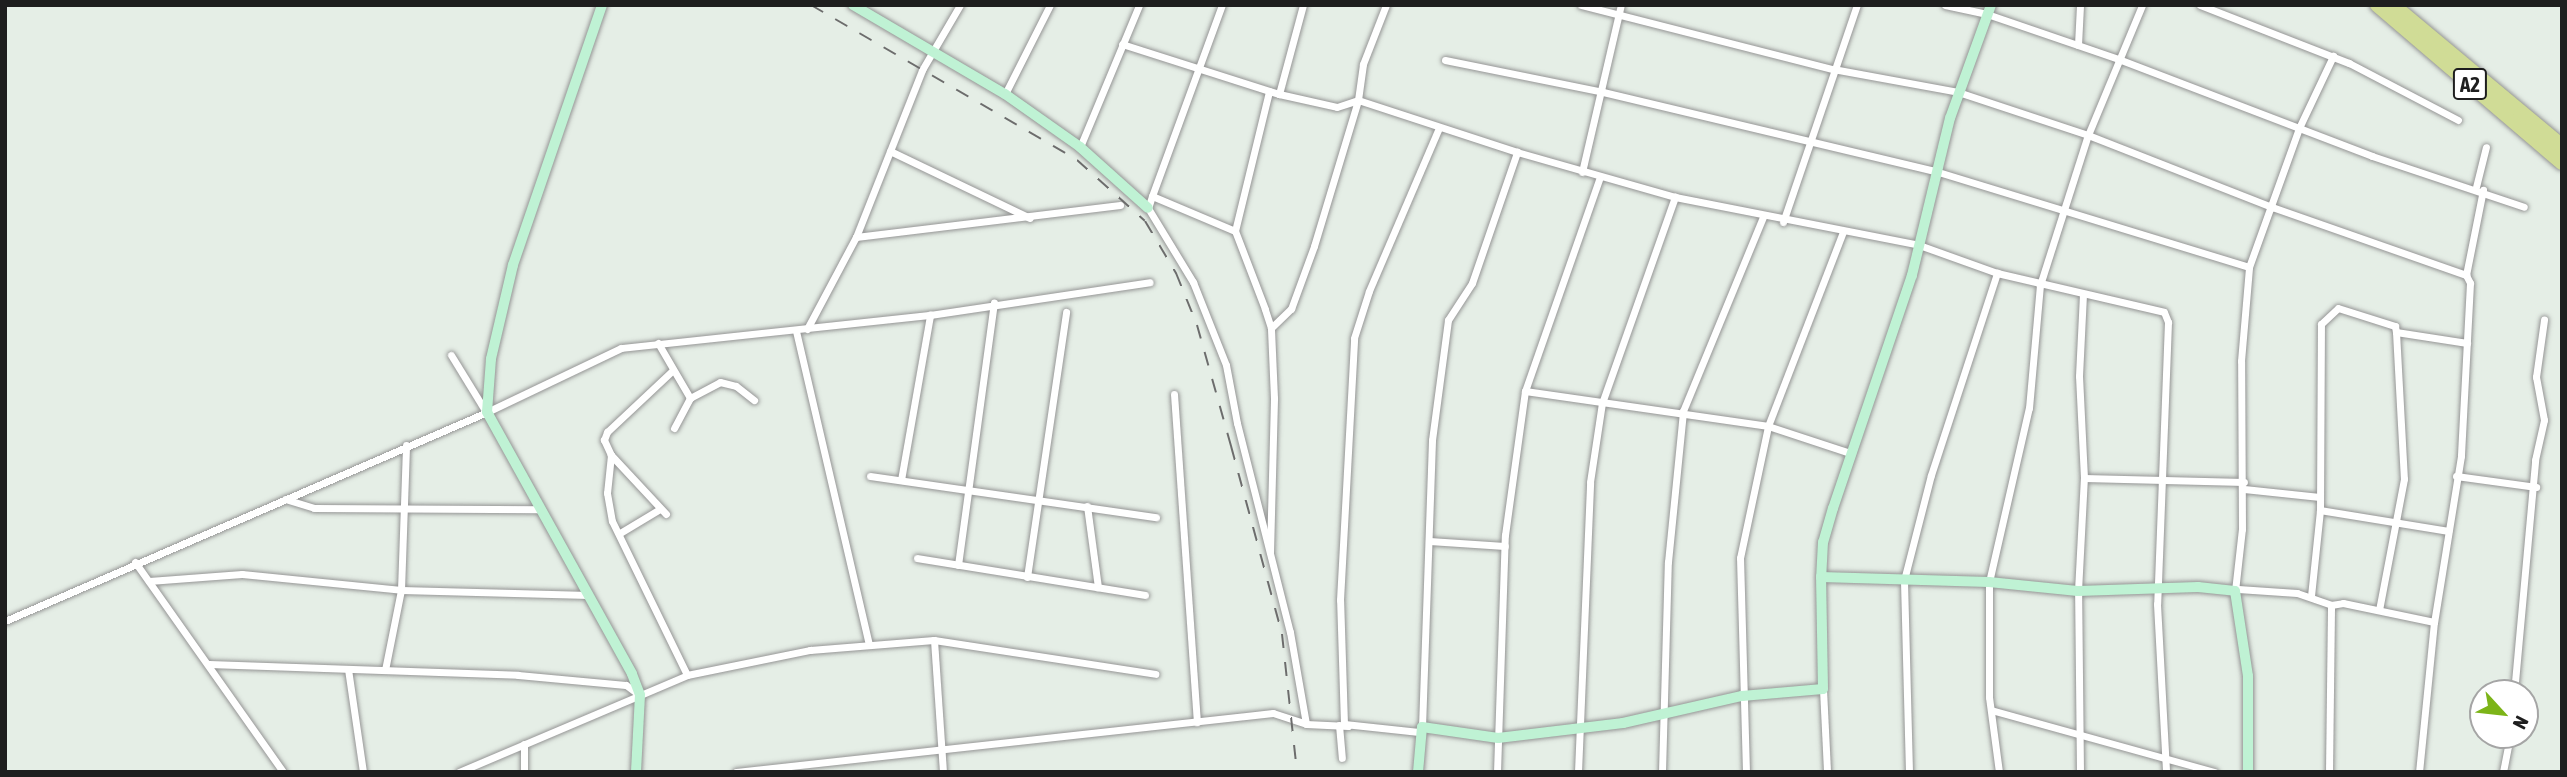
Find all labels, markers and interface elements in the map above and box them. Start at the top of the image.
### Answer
road number: A2 [2452,66,2488,102]
north arrow [2469,679,2539,749]
text: N [2509,713,2533,733]

